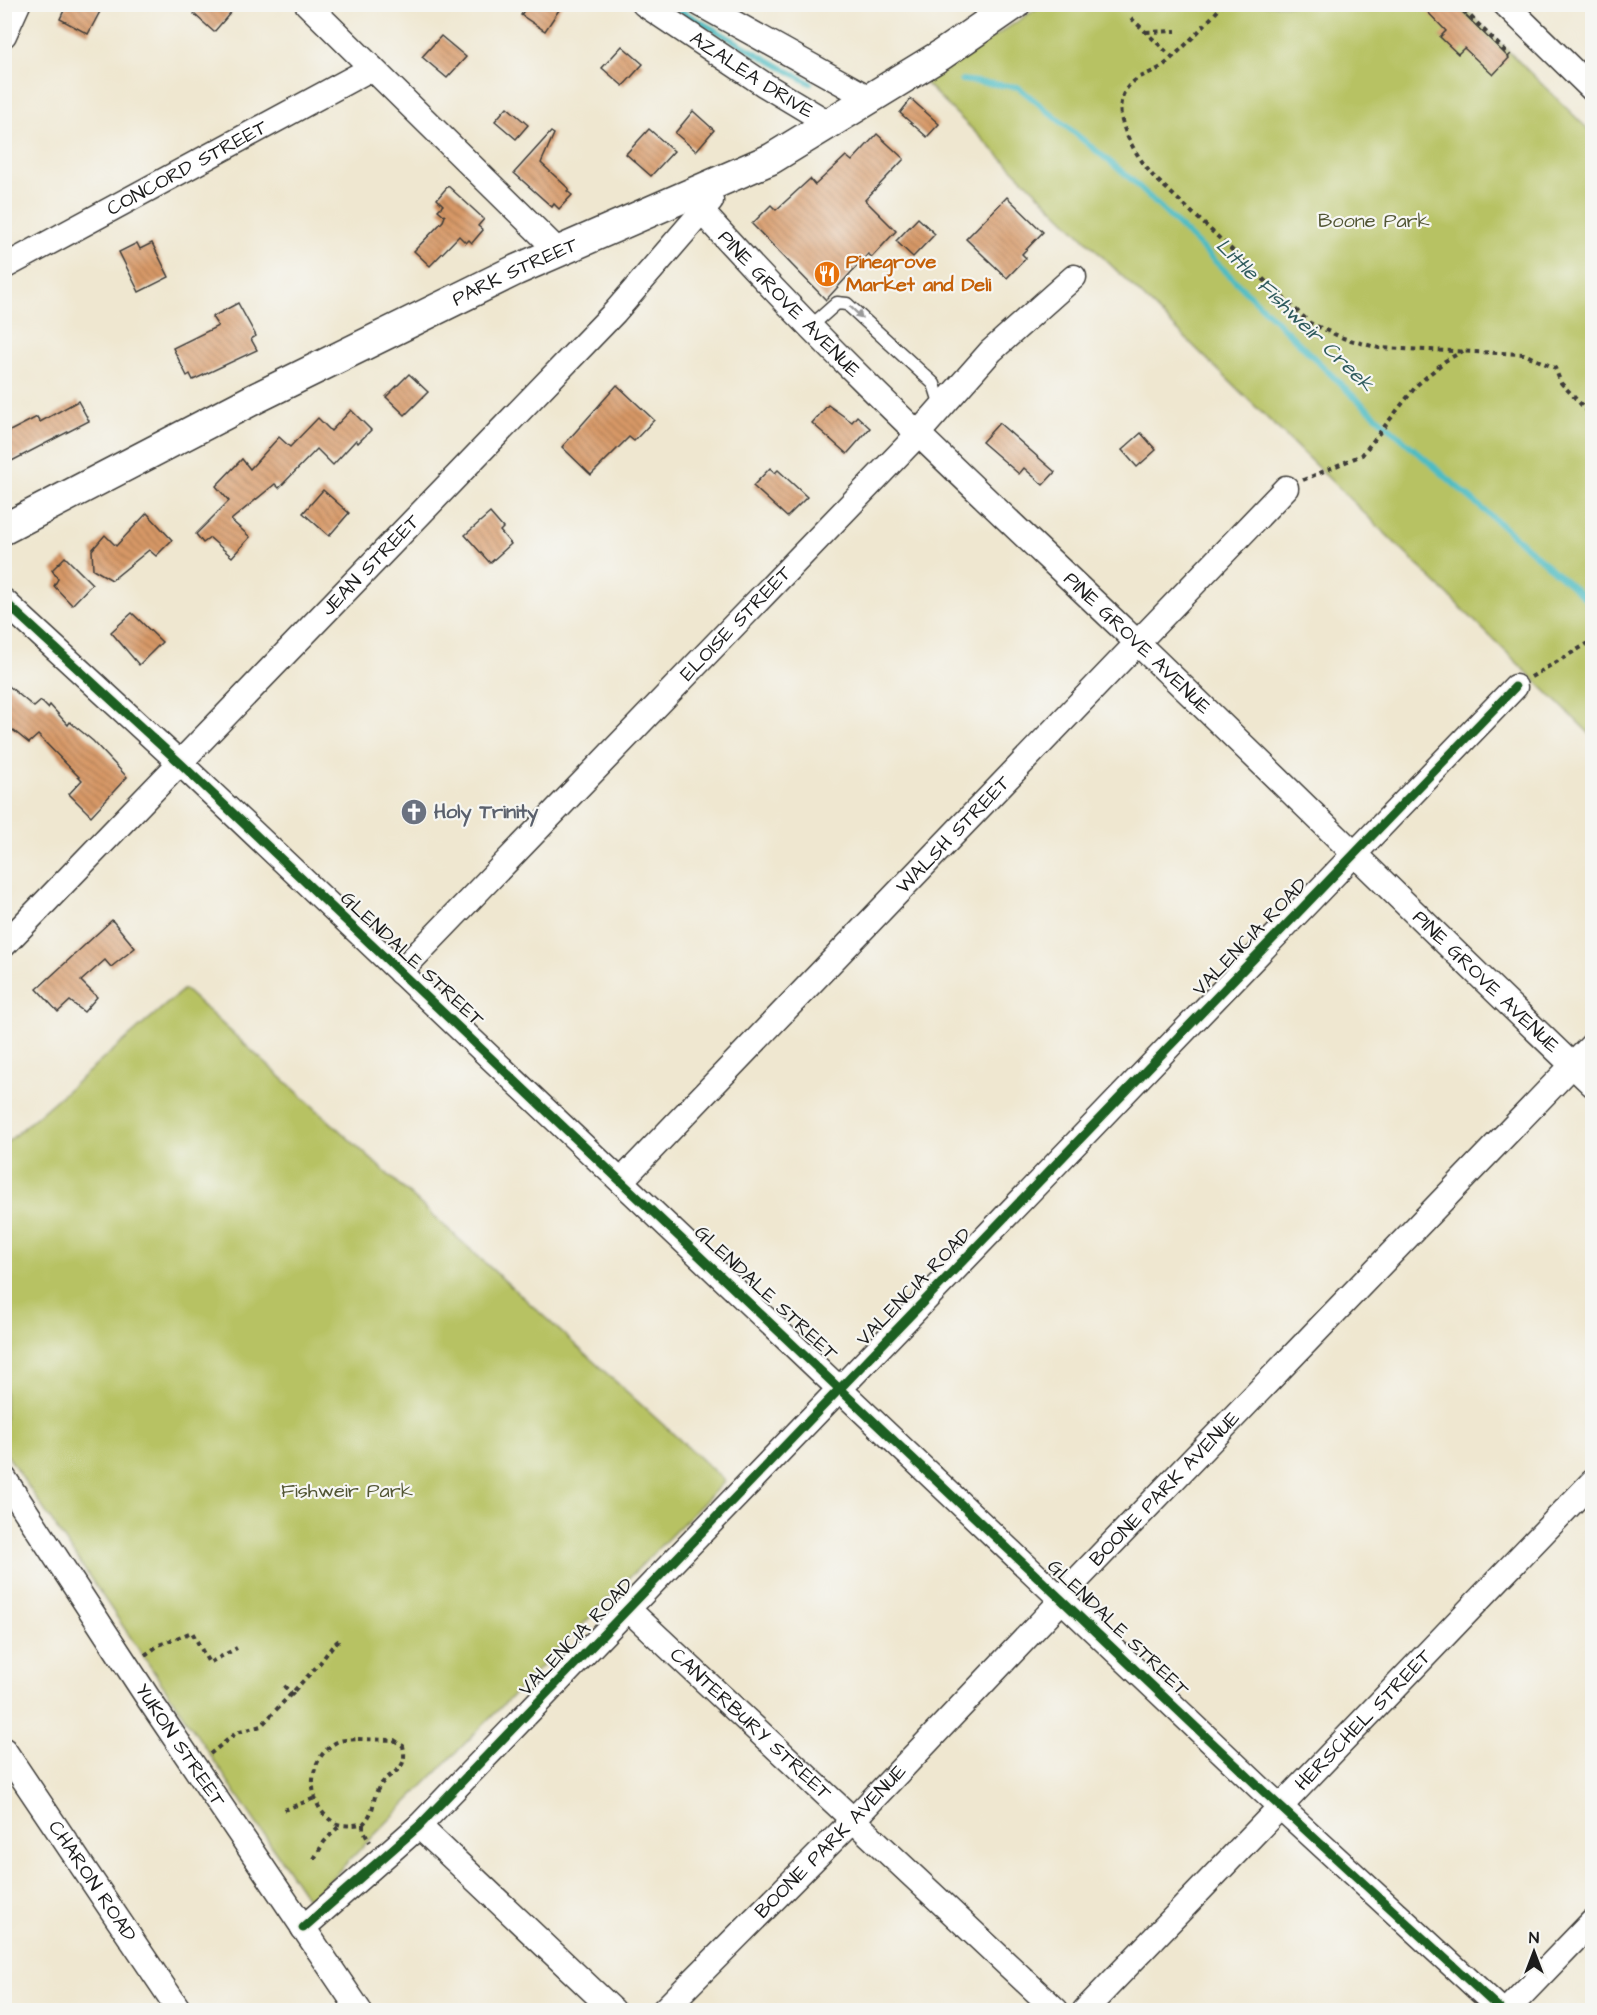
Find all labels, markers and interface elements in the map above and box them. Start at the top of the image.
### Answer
street label: AZALEA DRIVE [684,24,819,125]
street label: CONCORD STREET [102,113,273,223]
park label: Boone Park [1318,207,1430,235]
street label: PINE GROVE AVENUE [711,224,867,384]
street label: PARK STREET [447,231,583,313]
water label: Little Fishweir Creek [1209,232,1381,399]
place label: Pinegrove Market and Deli [846,248,992,299]
restaurant icon: Pinegrove Market and Deli [812,259,842,289]
one-way arrow [848,305,863,318]
street label: JEAN STREET [315,508,427,622]
street label: ELOISE STREET [674,559,799,687]
street label: PINE GROVE AVENUE [1057,566,1217,721]
street label: WALSH STREET [890,769,1017,900]
church icon: Holy Trinity [399,797,429,827]
place label: Holy Trinity [434,798,538,827]
street label: VALENCIA ROAD [1186,872,1314,1002]
street label: GLENDALE STREET [334,885,490,1033]
street label: PINE GROVE AVENUE [1406,904,1566,1060]
street label: GLENDALE STREET [688,1219,844,1367]
street label: VALENCIA ROAD [850,1222,978,1352]
street label: BOONE PARK AVENUE [1083,1405,1246,1573]
park label: Fishweir Park [281,1477,413,1505]
street label: GLENDALE STREET [1041,1553,1195,1703]
street label: VALENCIA ROAD [512,1572,640,1702]
street label: CANTERBURY STREET [664,1641,838,1807]
street label: HERSCHEL STREET [1289,1643,1439,1797]
street label: YUKON STREET [128,1678,232,1813]
street label: BOONE PARK AVENUE [748,1758,913,1925]
street label: CHARON ROAD [41,1815,143,1947]
north arrow [1504,1922,1564,1982]
text: N [1529,1927,1539,1949]

